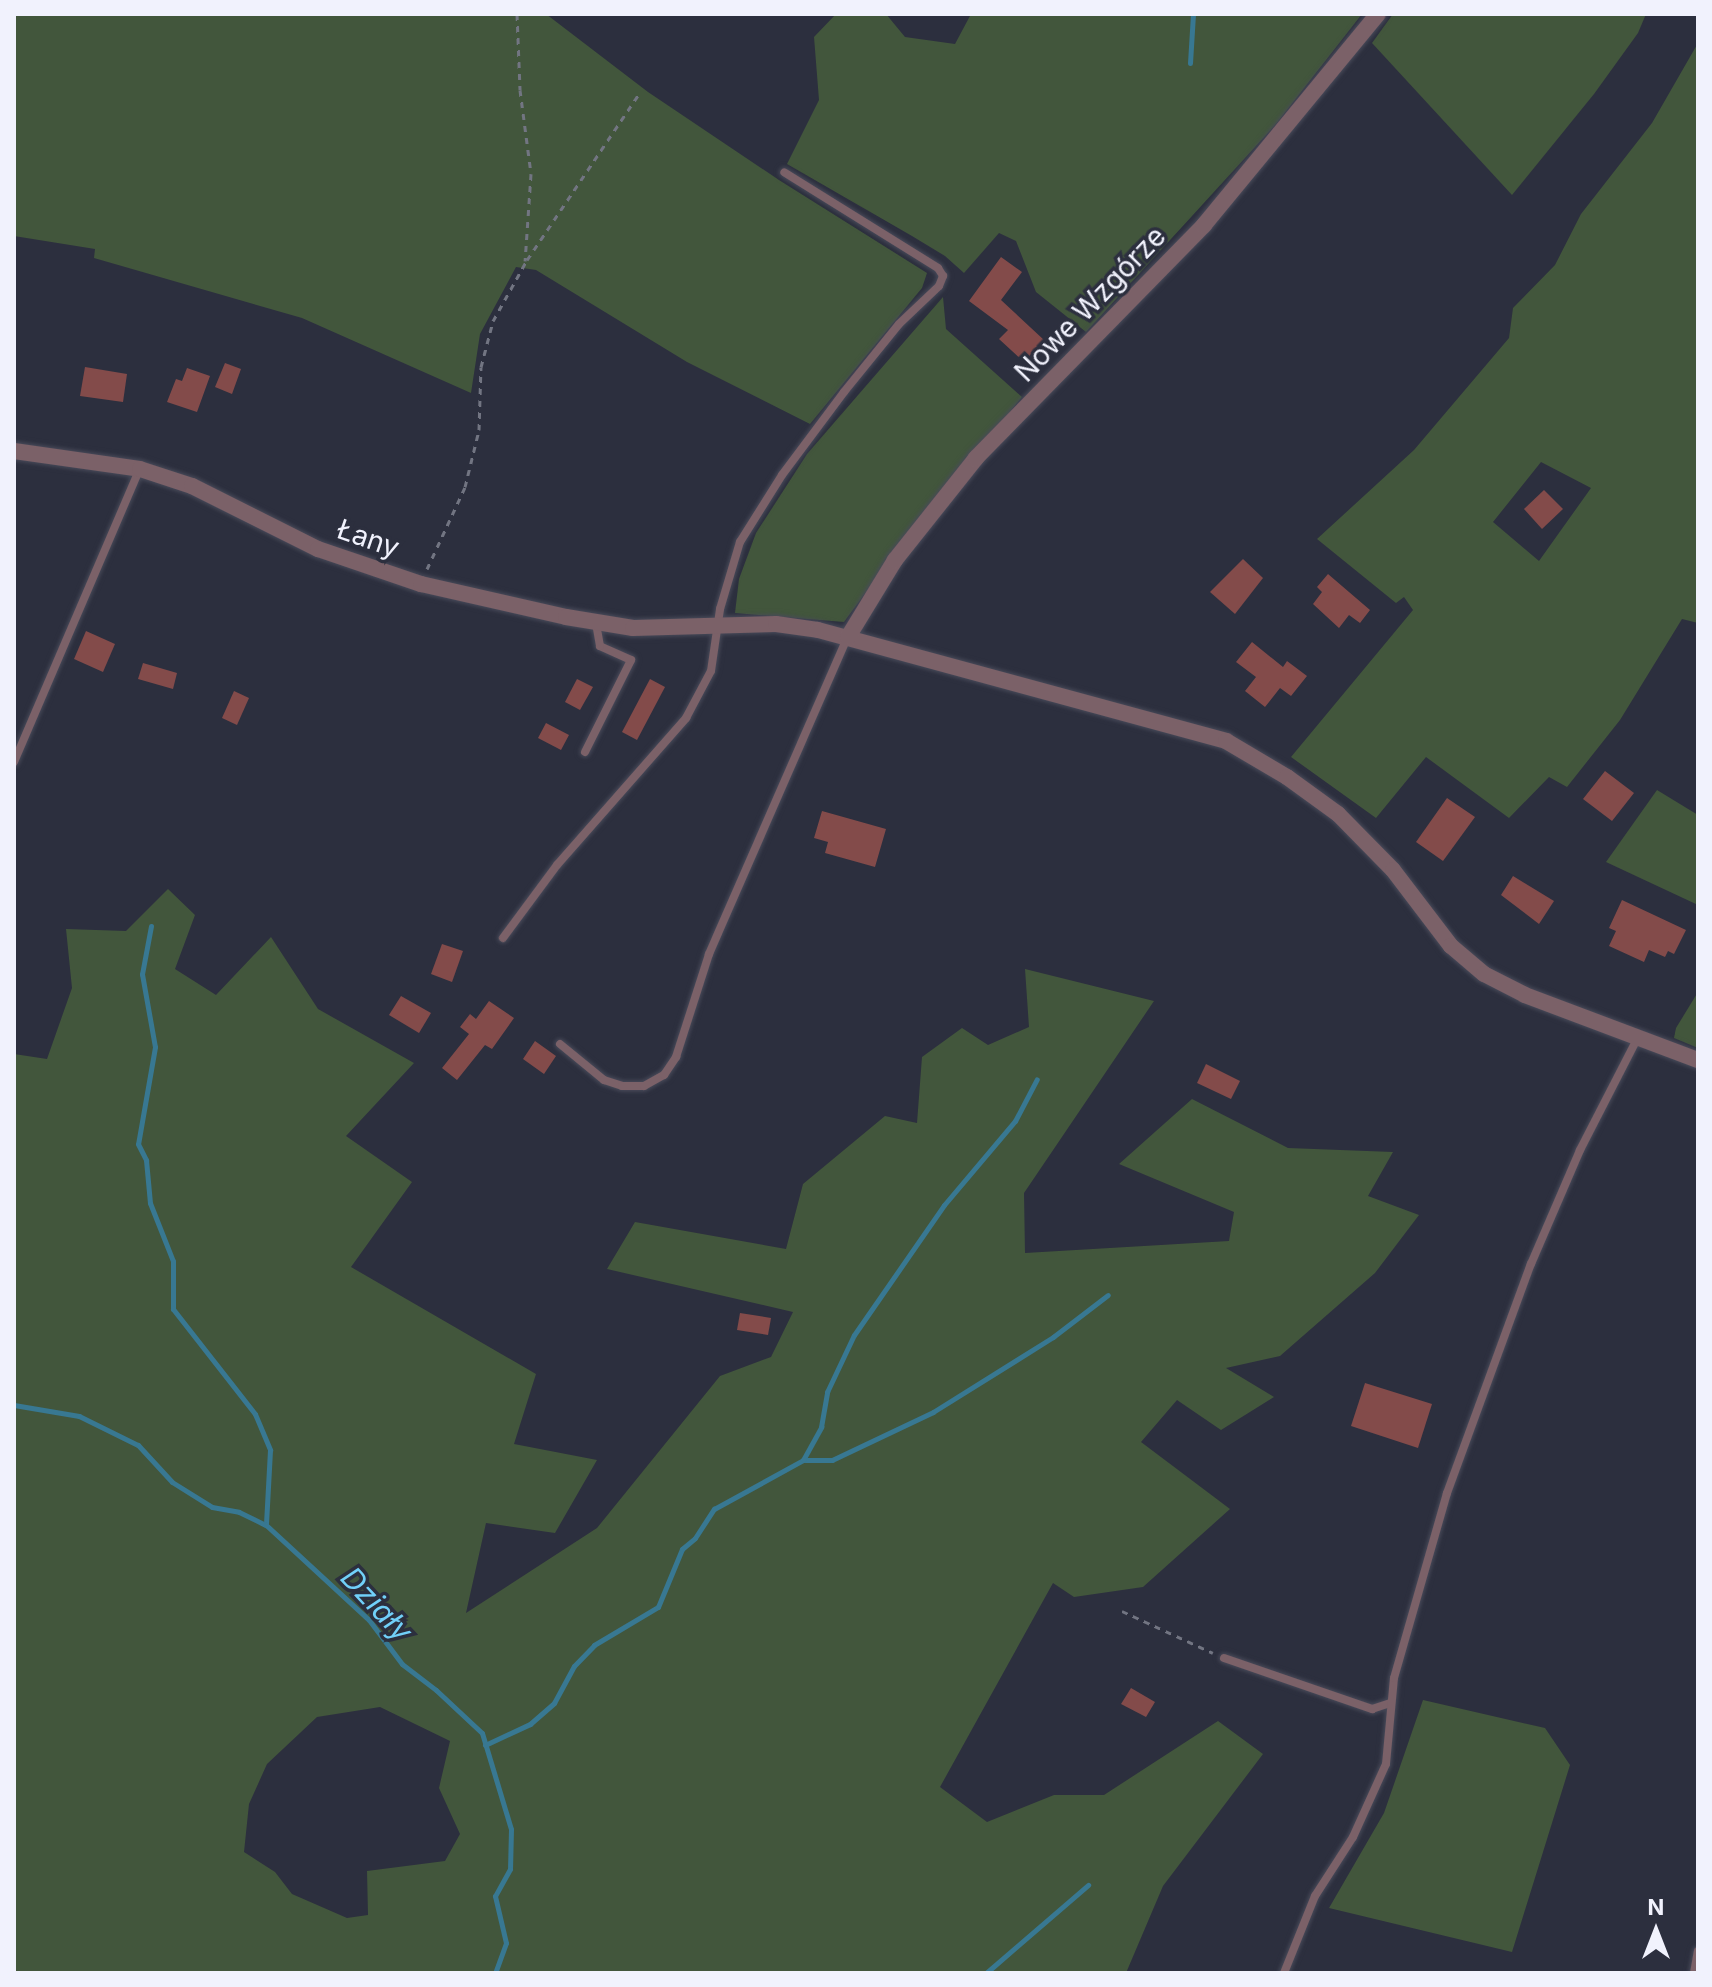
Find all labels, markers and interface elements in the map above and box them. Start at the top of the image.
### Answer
street label: Nowe Wzgórze [1008,219,1172,389]
street label: Łany [332,512,404,564]
water label: Działy [334,1559,420,1649]
north arrow [1616,1891,1696,1971]
text: N [1648,1894,1664,1920]

